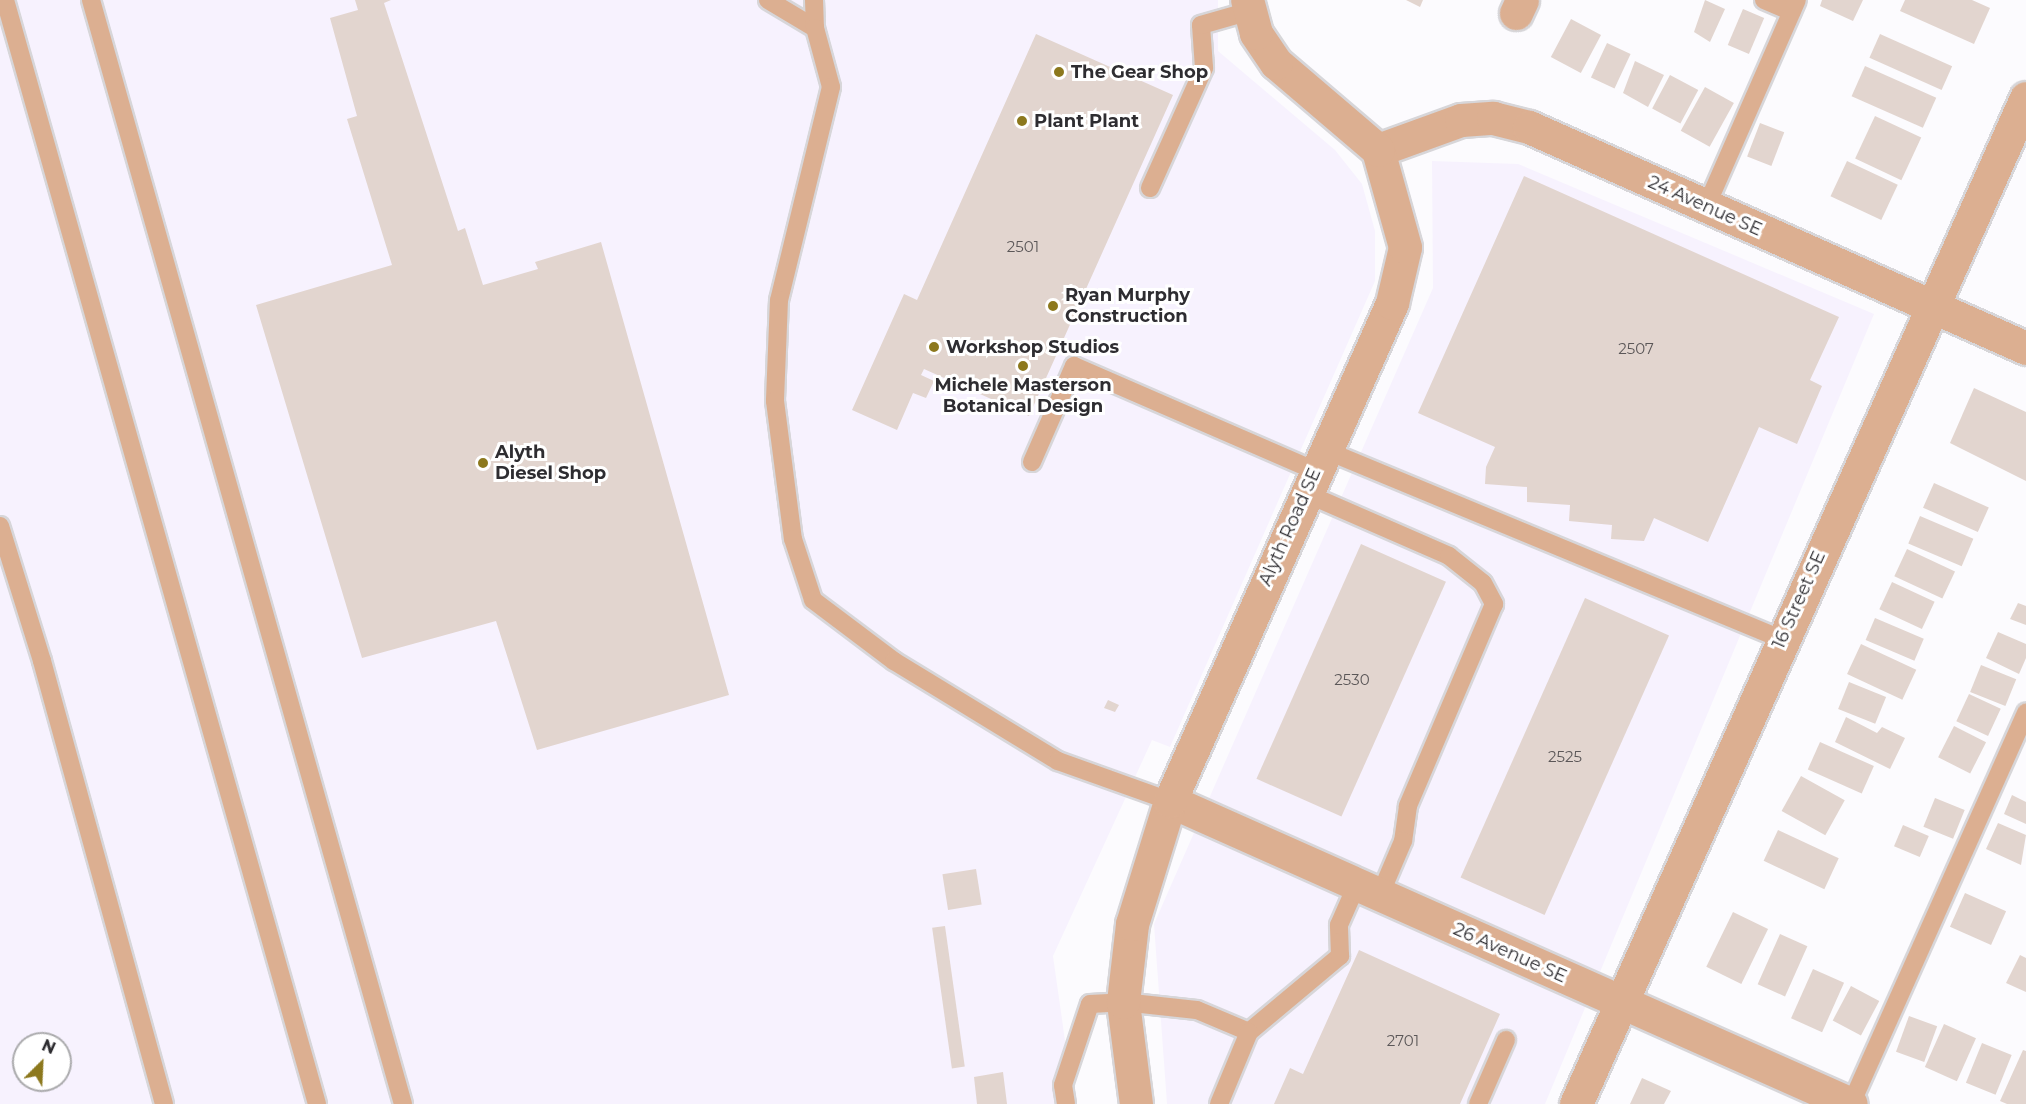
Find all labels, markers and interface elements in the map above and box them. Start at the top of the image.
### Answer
place label: The Gear Shop [1071,61,1208,83]
marker: The Gear Shop [1052,65,1066,79]
place label: Plant Plant [1034,110,1139,132]
marker: Plant Plant [1015,114,1029,128]
street label: 24 Avenue SE [1645,171,1765,241]
house number: 2501 [1007,238,1039,256]
place label: Ryan Murphy Construction [1065,285,1190,328]
marker: Ryan Murphy Construction [1046,299,1060,313]
place label: Workshop Studios [946,336,1119,358]
marker: Workshop Studios [927,340,941,354]
house number: 2507 [1618,340,1654,358]
marker: Michele Masterson Botanical Design [1016,359,1030,373]
place label: Michele Masterson Botanical Design [934,375,1112,418]
place label: Alyth Diesel Shop [495,442,606,484]
marker: Alyth Diesel Shop [476,456,490,470]
street label: Alyth Road SE [1254,465,1326,589]
street label: 16 Street SE [1768,548,1830,652]
house number: 2530 [1334,671,1370,689]
house number: 2525 [1548,748,1582,766]
street label: 26 Avenue SE [1450,918,1570,988]
north arrow [12,1032,72,1092]
house number: 2701 [1387,1032,1419,1050]
text: N [39,1036,58,1058]

